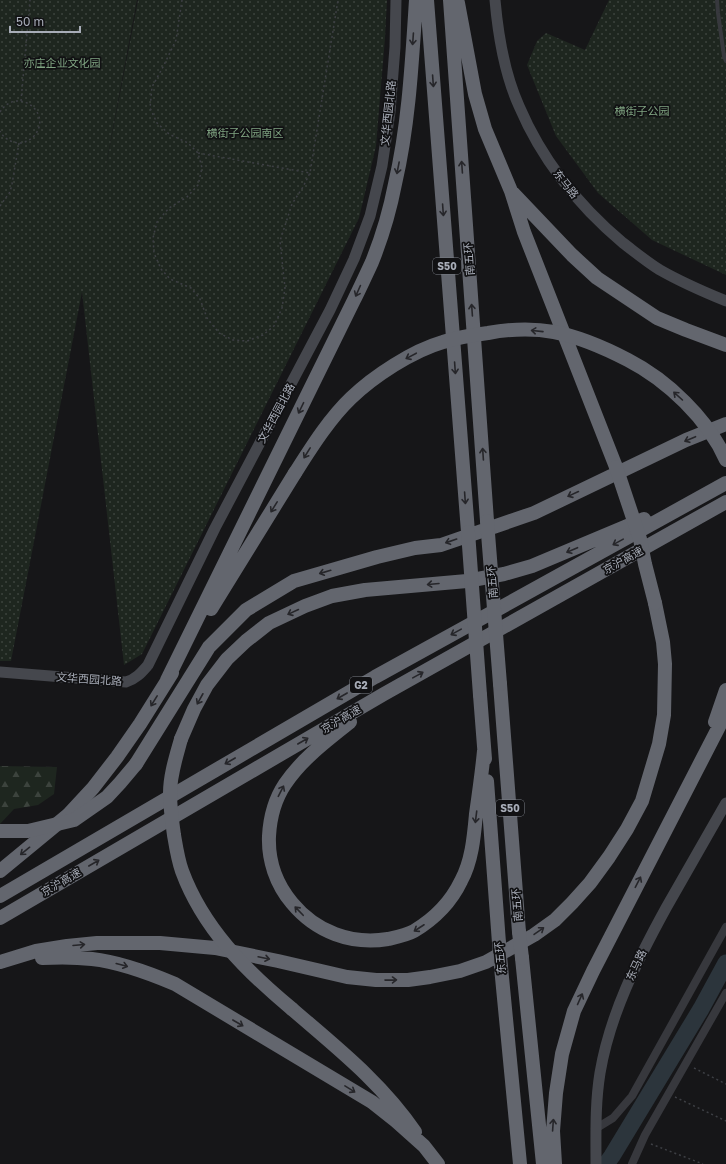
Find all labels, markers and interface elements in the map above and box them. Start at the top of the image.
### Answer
scale bar [10,8,80,34]
text: 50 m [16,14,44,29]
one-way arrow [410,32,417,45]
park label: 亦庄企业文化园 [24,56,101,69]
one-way arrow [429,74,437,87]
street label: 文华西园北路 [378,79,397,146]
park label: 横街子公园 [615,104,670,117]
park label: 横街子公园南区 [207,126,284,139]
one-way arrow [394,161,402,174]
one-way arrow [459,161,466,174]
street label: 东马路 [551,167,582,201]
one-way arrow [439,203,446,216]
street label: 南五环 [461,242,476,276]
road number: S50 [433,258,461,274]
one-way arrow [354,285,361,297]
one-way arrow [469,304,476,317]
one-way arrow [531,327,544,334]
one-way arrow [405,353,417,360]
one-way arrow [451,361,459,374]
street label: 文华西园北路 [254,381,297,445]
one-way arrow [672,391,683,400]
one-way arrow [297,402,304,414]
one-way arrow [684,436,696,443]
one-way arrow [303,447,311,459]
one-way arrow [479,448,486,461]
one-way arrow [461,491,468,504]
one-way arrow [567,491,579,498]
one-way arrow [270,501,278,513]
one-way arrow [445,538,458,545]
one-way arrow [612,538,624,546]
street label: 京沪高速 [600,543,645,576]
one-way arrow [566,546,578,554]
street label: 南五环 [484,565,499,599]
one-way arrow [319,569,332,576]
one-way arrow [427,580,440,588]
one-way arrow [287,609,299,616]
one-way arrow [450,629,462,637]
street label: 文华西园北路 [56,670,122,687]
one-way arrow [411,670,423,678]
road number: G2 [350,677,372,693]
one-way arrow [195,693,203,705]
one-way arrow [336,693,348,701]
one-way arrow [150,695,158,707]
street label: 京沪高速 [318,702,363,735]
one-way arrow [297,736,309,744]
one-way arrow [224,758,236,766]
one-way arrow [278,786,285,798]
road number: S50 [496,800,524,816]
one-way arrow [472,810,480,823]
one-way arrow [19,846,30,855]
one-way arrow [88,858,100,866]
street label: 京沪高速 [38,865,83,898]
one-way arrow [635,877,643,889]
street label: 南五环 [509,888,524,922]
one-way arrow [294,906,304,916]
one-way arrow [414,924,425,932]
one-way arrow [533,927,544,935]
one-way arrow [72,941,85,949]
street label: 东五环 [492,941,507,975]
street label: 东马路 [623,947,648,982]
one-way arrow [257,954,270,962]
one-way arrow [115,962,128,969]
one-way arrow [384,976,397,984]
one-way arrow [577,993,584,1005]
one-way arrow [232,1019,244,1027]
one-way arrow [344,1084,355,1093]
one-way arrow [550,1119,557,1132]

